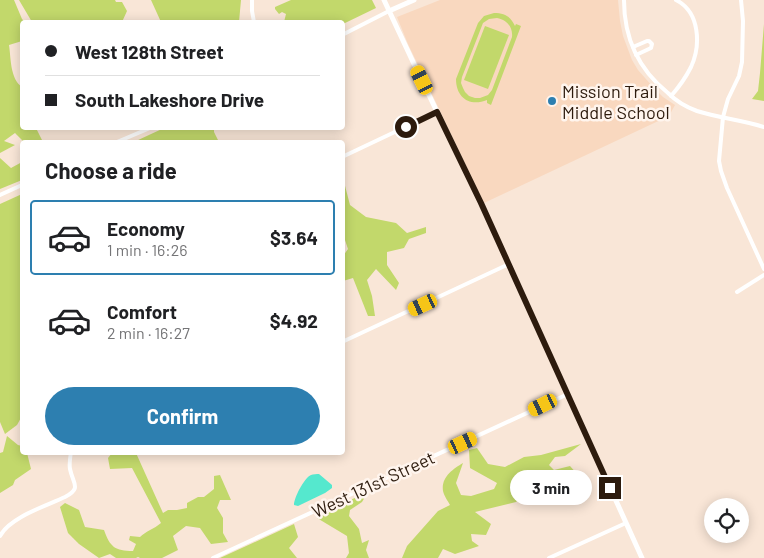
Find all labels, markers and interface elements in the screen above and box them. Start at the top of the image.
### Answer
text: West 128th Street [75,40,224,63]
car [408,63,435,97]
place label: Mission Trail Middle School [562,80,670,123]
text: South Lakeshore Drive [75,88,264,111]
marker: Mission Trail Middle School [546,95,558,107]
route start [395,116,417,138]
text: Choose a ride [45,157,177,183]
icon: car [47,215,92,260]
text: Economy [107,217,185,240]
text: $3.64 [270,226,318,249]
text: 1 min · 16:26 [107,240,188,259]
car [406,292,439,318]
icon: car [47,298,92,343]
text: Comfort [107,300,177,323]
text: $4.92 [270,309,318,332]
text: 2 min · 16:27 [107,323,190,342]
button: Confirm [45,387,320,445]
car [526,392,559,418]
car [446,430,479,456]
street label: West 131st Street [308,446,438,522]
callout: 3 min [510,470,592,506]
route end [599,477,621,499]
text: 3 min [532,478,570,497]
map controls [704,498,749,543]
button: locate [704,498,749,543]

